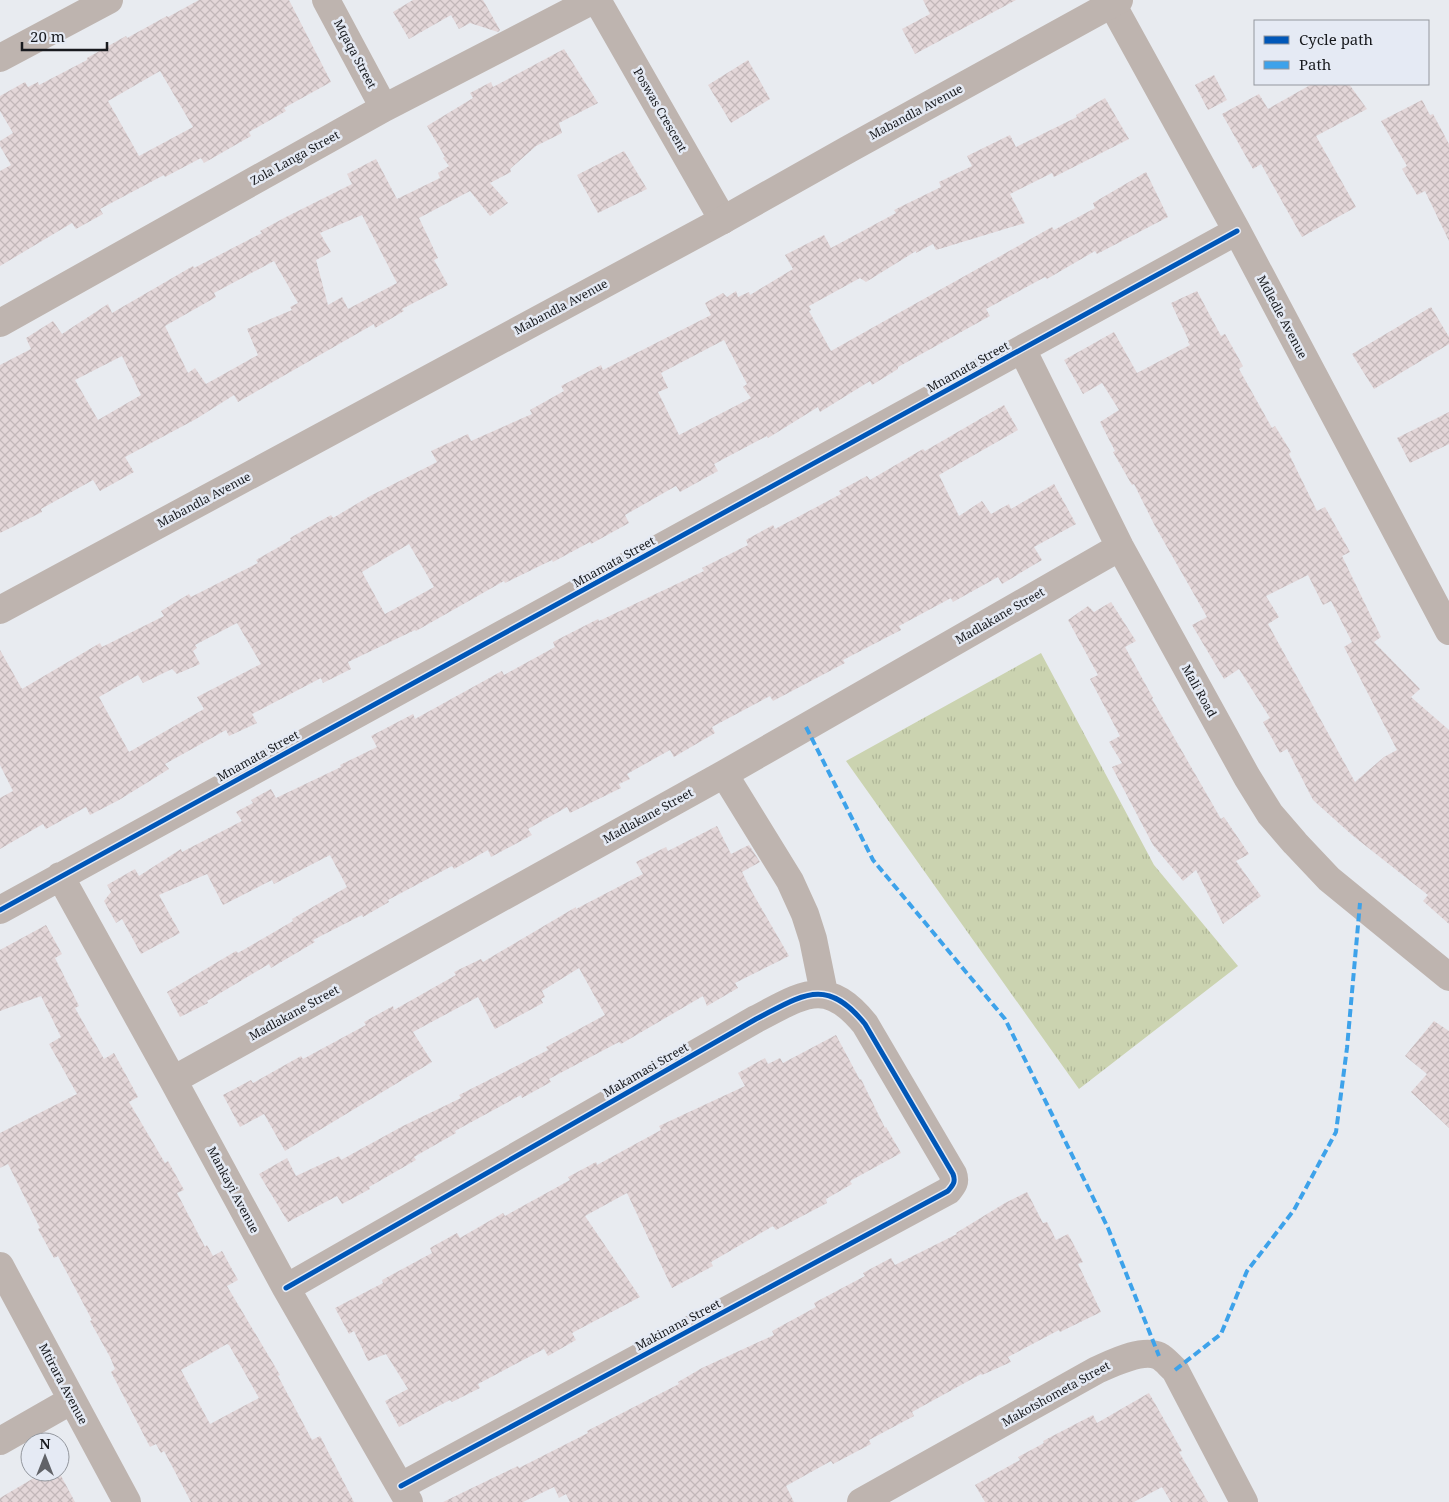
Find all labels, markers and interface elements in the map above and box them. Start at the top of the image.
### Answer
street label: Mqaqa Street [330,16,381,91]
scale bar [22,20,108,52]
legend [1254,20,1429,85]
text: 20 m [30,26,65,46]
text: Cycle path [1299,29,1374,49]
text: Path [1299,54,1332,74]
street label: Poswas Crescent [629,65,691,155]
street label: Mabandla Avenue [866,80,966,143]
street label: Zola Langa Street [247,126,342,189]
street label: Mdledle Avenue [1253,272,1312,361]
street label: Mabandla Avenue [511,275,611,338]
street label: Mnamata Street [924,337,1012,396]
street label: Mabandla Avenue [154,468,254,531]
street label: Mnamata Street [570,532,658,591]
street label: Madlakane Street [952,583,1047,648]
street label: Mali Road [1178,661,1221,721]
street label: Mnamata Street [214,726,302,785]
street label: Madlakane Street [600,784,696,847]
street label: Madlakane Street [246,981,342,1044]
street label: Makamasi Street [600,1038,691,1101]
street label: Mankayi Avenue [203,1143,263,1236]
street label: Makinana Street [632,1295,723,1354]
street label: Mtirara Avenue [35,1340,92,1427]
street label: Makotshometa Street [999,1357,1113,1430]
north arrow [20,1432,70,1482]
text: N [39,1434,51,1453]

